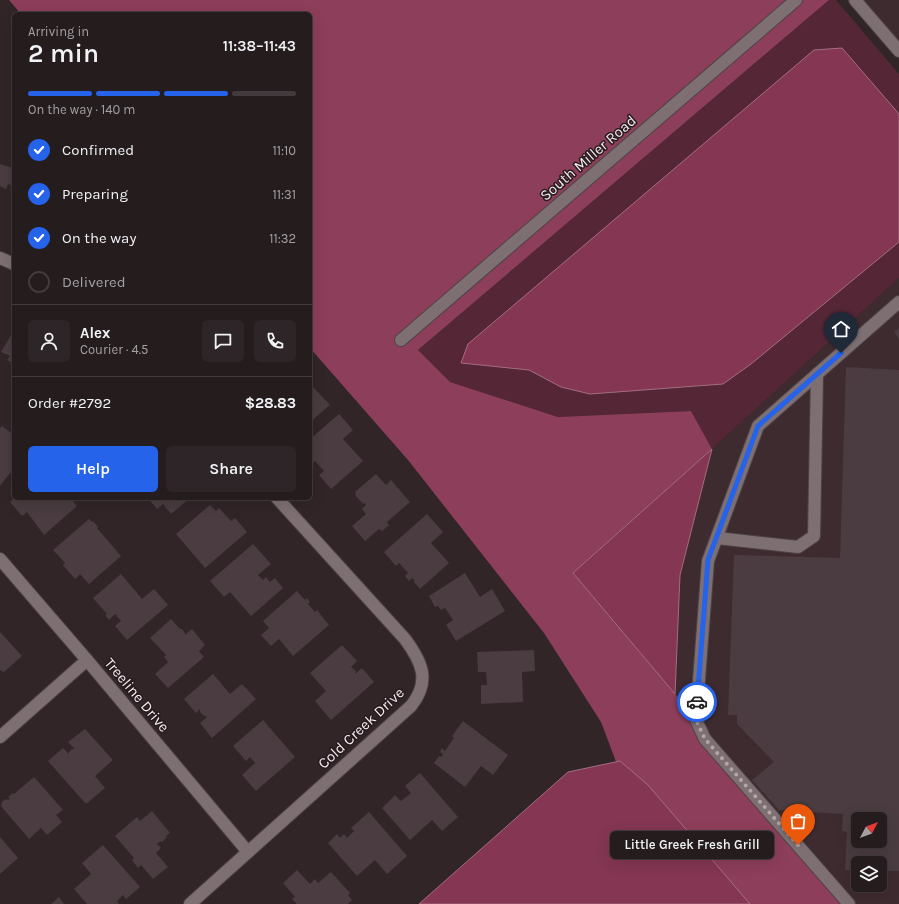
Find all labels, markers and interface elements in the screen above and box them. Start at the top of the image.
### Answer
text: Arriving in [28,24,89,39]
text: 11:38–11:43 [223,37,296,55]
text: 2 min [28,38,99,69]
text: On the way · 140 m [28,102,135,117]
street label: South Miller Road [536,111,640,205]
icon: check [28,139,50,161]
text: Confirmed [62,141,134,159]
text: 11:10 [272,143,296,158]
icon: check [28,183,50,205]
text: Preparing [62,185,128,203]
text: 11:31 [272,187,296,202]
icon: check [28,227,50,249]
text: On the way [62,229,136,247]
text: 11:32 [269,231,296,246]
text: Delivered [62,273,126,291]
pin [824,312,858,353]
icon: home [830,318,852,340]
button: person [28,320,70,362]
button: chat [202,320,244,362]
button: phone [254,320,296,362]
text: Alex [80,324,110,342]
text: Courier · 4.5 [80,342,148,357]
text: Order #2792 [28,394,111,412]
text: $28.83 [245,394,296,412]
button: Help [28,446,158,492]
button: Share [166,446,296,492]
street label: Treeline Drive [101,654,173,736]
courier [677,682,717,722]
street label: Cold Creek Drive [314,684,408,772]
icon: car [686,691,708,713]
pin [781,804,815,845]
icon: bag [787,810,809,832]
north arrow [851,812,887,848]
map controls [851,812,887,892]
callout: Little Greek Fresh Grill [610,831,774,859]
text: Little Greek Fresh Grill [624,837,760,852]
button: layers [851,856,887,892]

